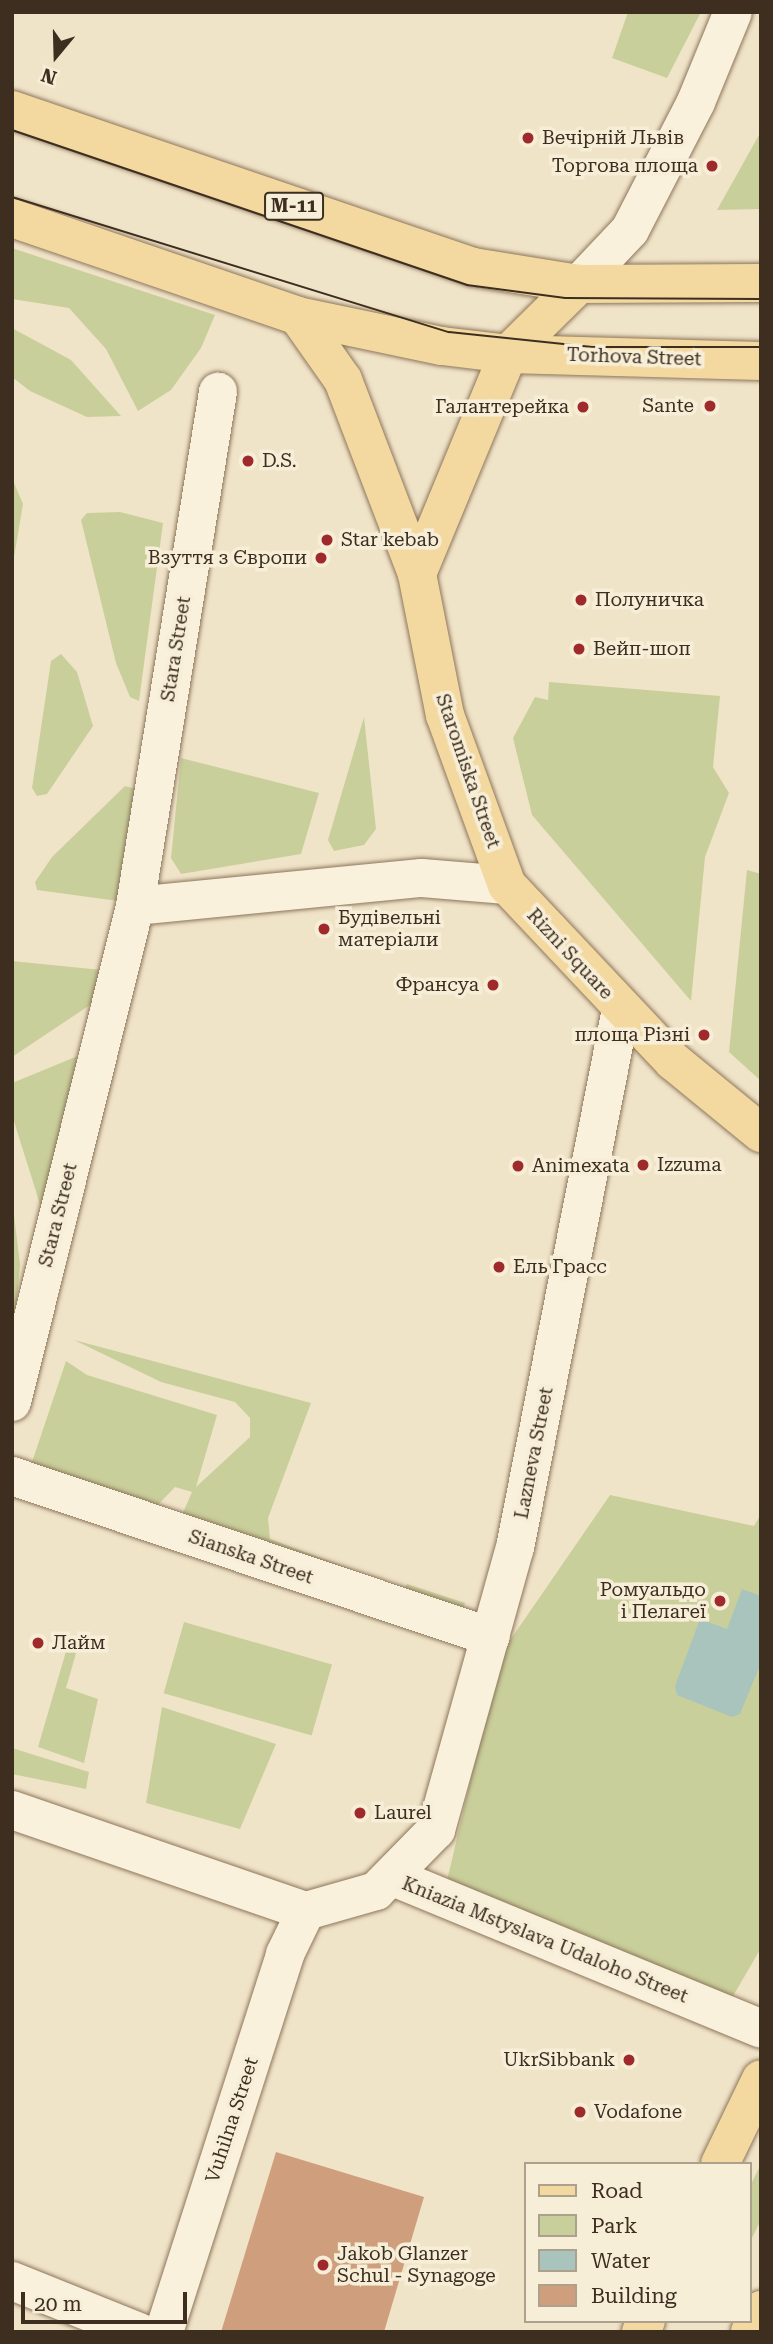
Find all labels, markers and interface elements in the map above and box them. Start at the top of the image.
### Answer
north arrow [21,21,91,91]
text: N [38,63,60,90]
place label: Вечірній Львів [542,127,684,149]
marker: Вечірній Львів [520,130,536,146]
place label: Торгова площа [552,155,698,177]
marker: Торгова площа [704,158,720,174]
road number: М-11 [262,191,326,220]
street label: Torhova Street [566,343,702,371]
place label: Sante [642,395,694,417]
place label: Галантерейка [435,396,569,418]
marker: Sante [700,396,720,416]
marker: Галантерейка [575,399,591,415]
place label: D.S. [262,450,297,472]
marker: D.S. [240,453,256,469]
place label: Star kebab [341,529,439,551]
marker: Star kebab [319,532,335,548]
place label: Взуття з Європи [148,547,307,569]
marker: Взуття з Європи [313,550,329,566]
place label: Полуничка [595,589,704,611]
marker: Полуничка [573,592,589,608]
street label: Stara Street [156,595,196,703]
place label: Вейп-шоп [593,638,691,660]
marker: Вейп-шоп [571,641,587,657]
street label: Staromiska Street [431,691,505,851]
street label: Rizni Square [522,904,618,1004]
place label: Будівельні матеріали [338,907,441,951]
marker: Будівельні матеріали [316,921,332,937]
place label: Франсуа [396,974,479,996]
marker: Франсуа [485,977,501,993]
place label: площа Різні [575,1024,690,1046]
marker: площа Різні [696,1027,712,1043]
place label: Izzuma [657,1154,722,1176]
place label: Animexata [532,1155,629,1177]
marker: Izzuma [635,1157,651,1173]
marker: Animexata [510,1158,526,1174]
street label: Stara Street [34,1161,82,1269]
place label: Ель Грасс [513,1256,607,1278]
marker: Ель Грасс [491,1259,507,1275]
street label: Lazneva Street [510,1385,558,1521]
street label: Sianska Street [186,1525,316,1589]
place label: Ромуальдо і Пелагеї [600,1579,706,1623]
marker: Ромуальдо і Пелагеї [712,1593,728,1609]
place label: Лайм [52,1632,105,1654]
marker: Лайм [30,1635,46,1651]
place label: Laurel [374,1802,432,1824]
marker: Laurel [352,1805,368,1821]
street label: Kniazia Mstyslava Udaloho Street [399,1872,691,2008]
place label: UkrSibbank [503,2049,615,2071]
marker: UkrSibbank [621,2052,637,2068]
street label: Vuhilna Street [201,2054,263,2186]
place label: Vodafone [594,2101,682,2123]
marker: Vodafone [572,2104,588,2120]
legend [524,2162,752,2323]
text: Road [591,2179,643,2203]
text: Park [591,2214,637,2238]
place label: Jakob Glanzer Schul - Synagoge [337,2243,496,2287]
text: Water [591,2249,650,2273]
marker: Jakob Glanzer Schul - Synagoge [315,2257,331,2273]
scale bar [24,2278,191,2322]
text: Building [591,2284,677,2308]
text: 20 m [34,2292,82,2316]

